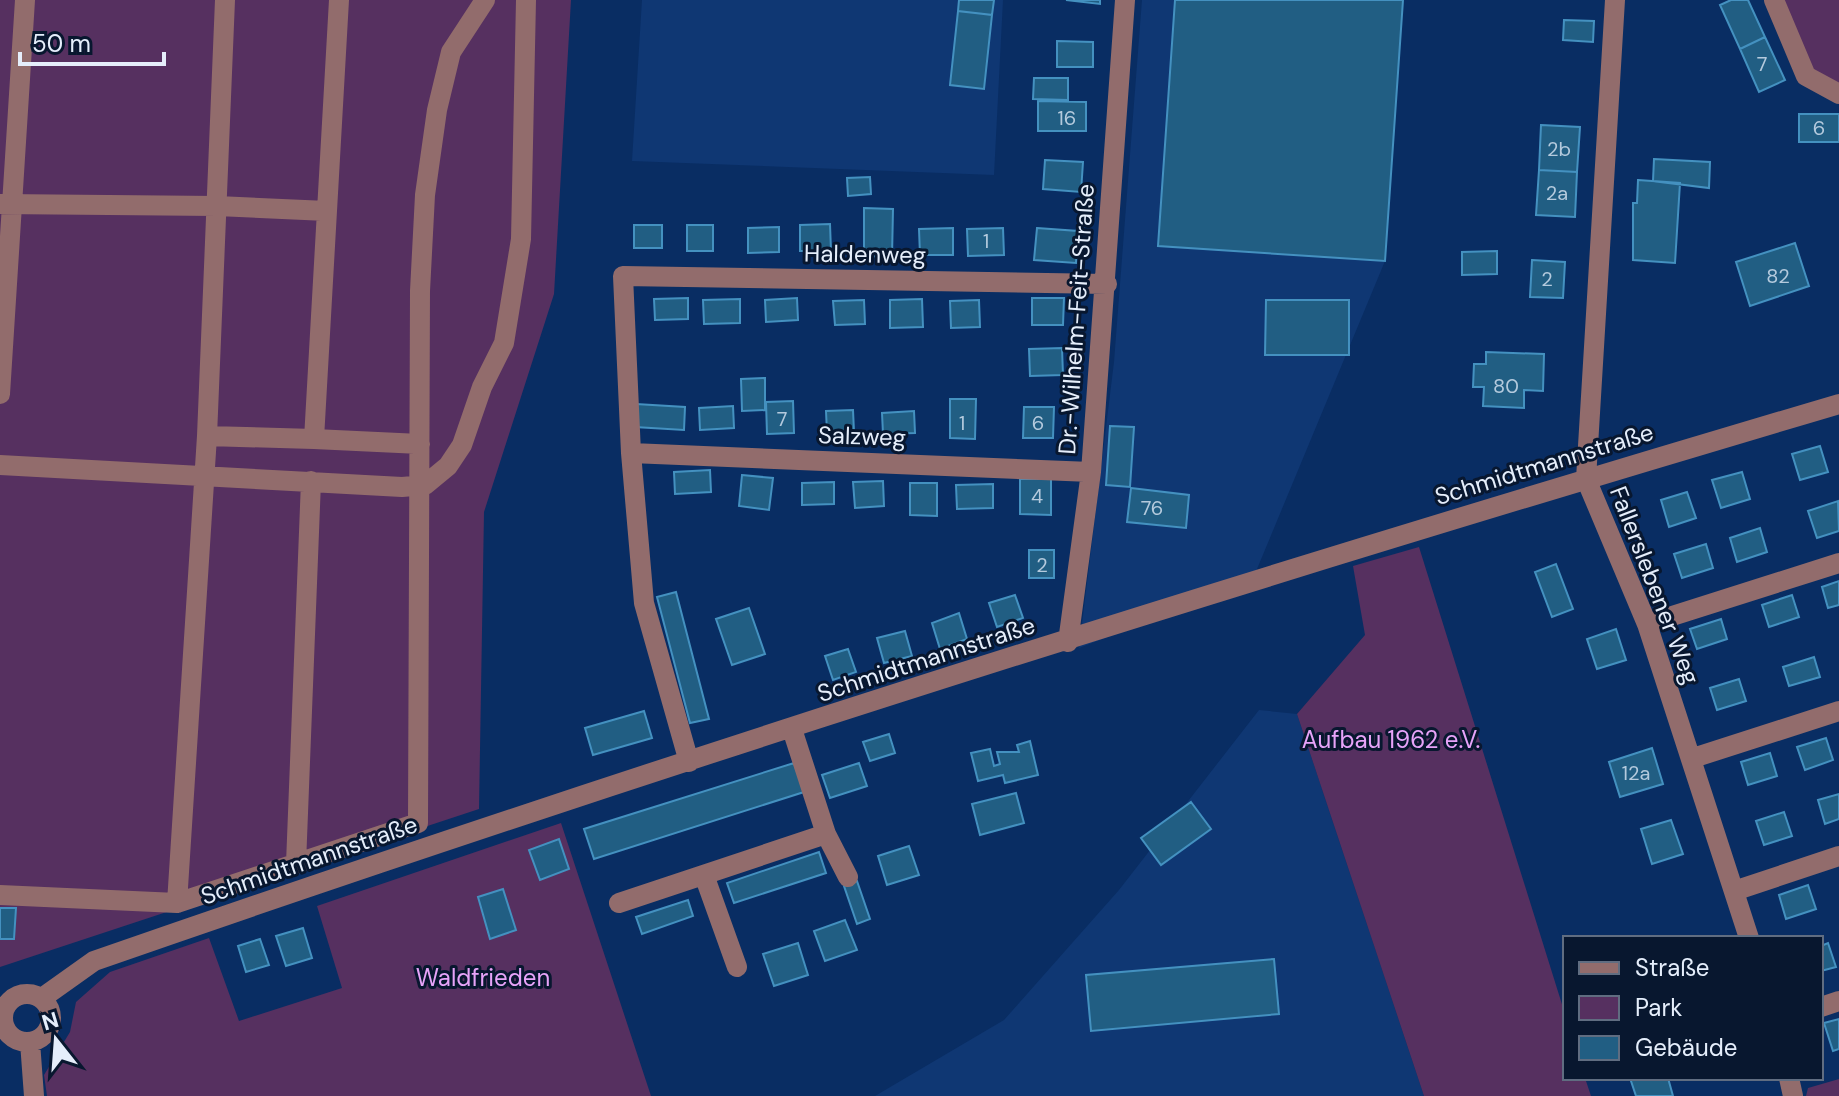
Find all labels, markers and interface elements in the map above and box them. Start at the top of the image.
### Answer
scale bar [20,16,164,66]
text: 50 m [32,28,91,59]
house number: 7 [1757,51,1767,77]
house number: 16 [1058,105,1076,131]
house number: 6 [1813,115,1825,141]
house number: 2b [1547,136,1571,162]
house number: 2a [1546,180,1568,206]
street label: Dr.-Wilhelm-Feit-Straße [1051,183,1101,455]
house number: 1 [983,228,989,254]
street label: Haldenweg [804,237,926,271]
house number: 82 [1766,263,1790,289]
house number: 2 [1541,266,1553,292]
house number: 80 [1493,373,1519,399]
house number: 7 [777,406,787,432]
house number: 1 [959,410,965,436]
house number: 6 [1032,410,1044,436]
street label: Schmidtmannstraße [1431,416,1657,512]
street label: Salzweg [817,419,907,453]
street label: Fallerslebener Weg [1603,482,1707,688]
house number: 4 [1031,483,1043,509]
house number: 76 [1141,495,1163,521]
house number: 2 [1036,552,1048,578]
street label: Schmidtmannstraße [813,609,1039,709]
park label: Aufbau 1962 e.V. [1302,724,1480,755]
house number: 12a [1622,760,1650,786]
street label: Schmidtmannstraße [197,808,421,912]
legend [1563,936,1823,1080]
text: Straße [1635,952,1709,983]
park label: Waldfrieden [416,962,550,993]
text: Park [1635,992,1682,1023]
north arrow [16,1000,96,1080]
text: N [38,1005,62,1038]
text: Gebäude [1635,1032,1737,1063]

